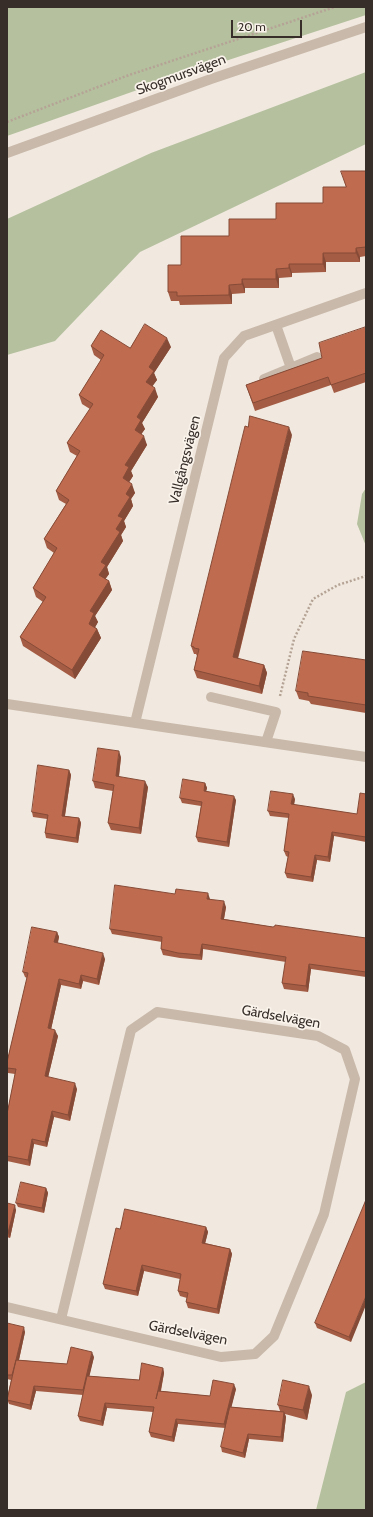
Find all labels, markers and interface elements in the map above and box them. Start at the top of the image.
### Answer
scale bar [233,12,304,38]
text: 20 m [238,19,266,34]
street label: Skogmursvägen [134,51,228,99]
street label: Vallgångsvägen [166,414,204,506]
street label: Gärdselvägen [240,1002,322,1032]
street label: Gärdselvägen [147,1317,229,1349]

